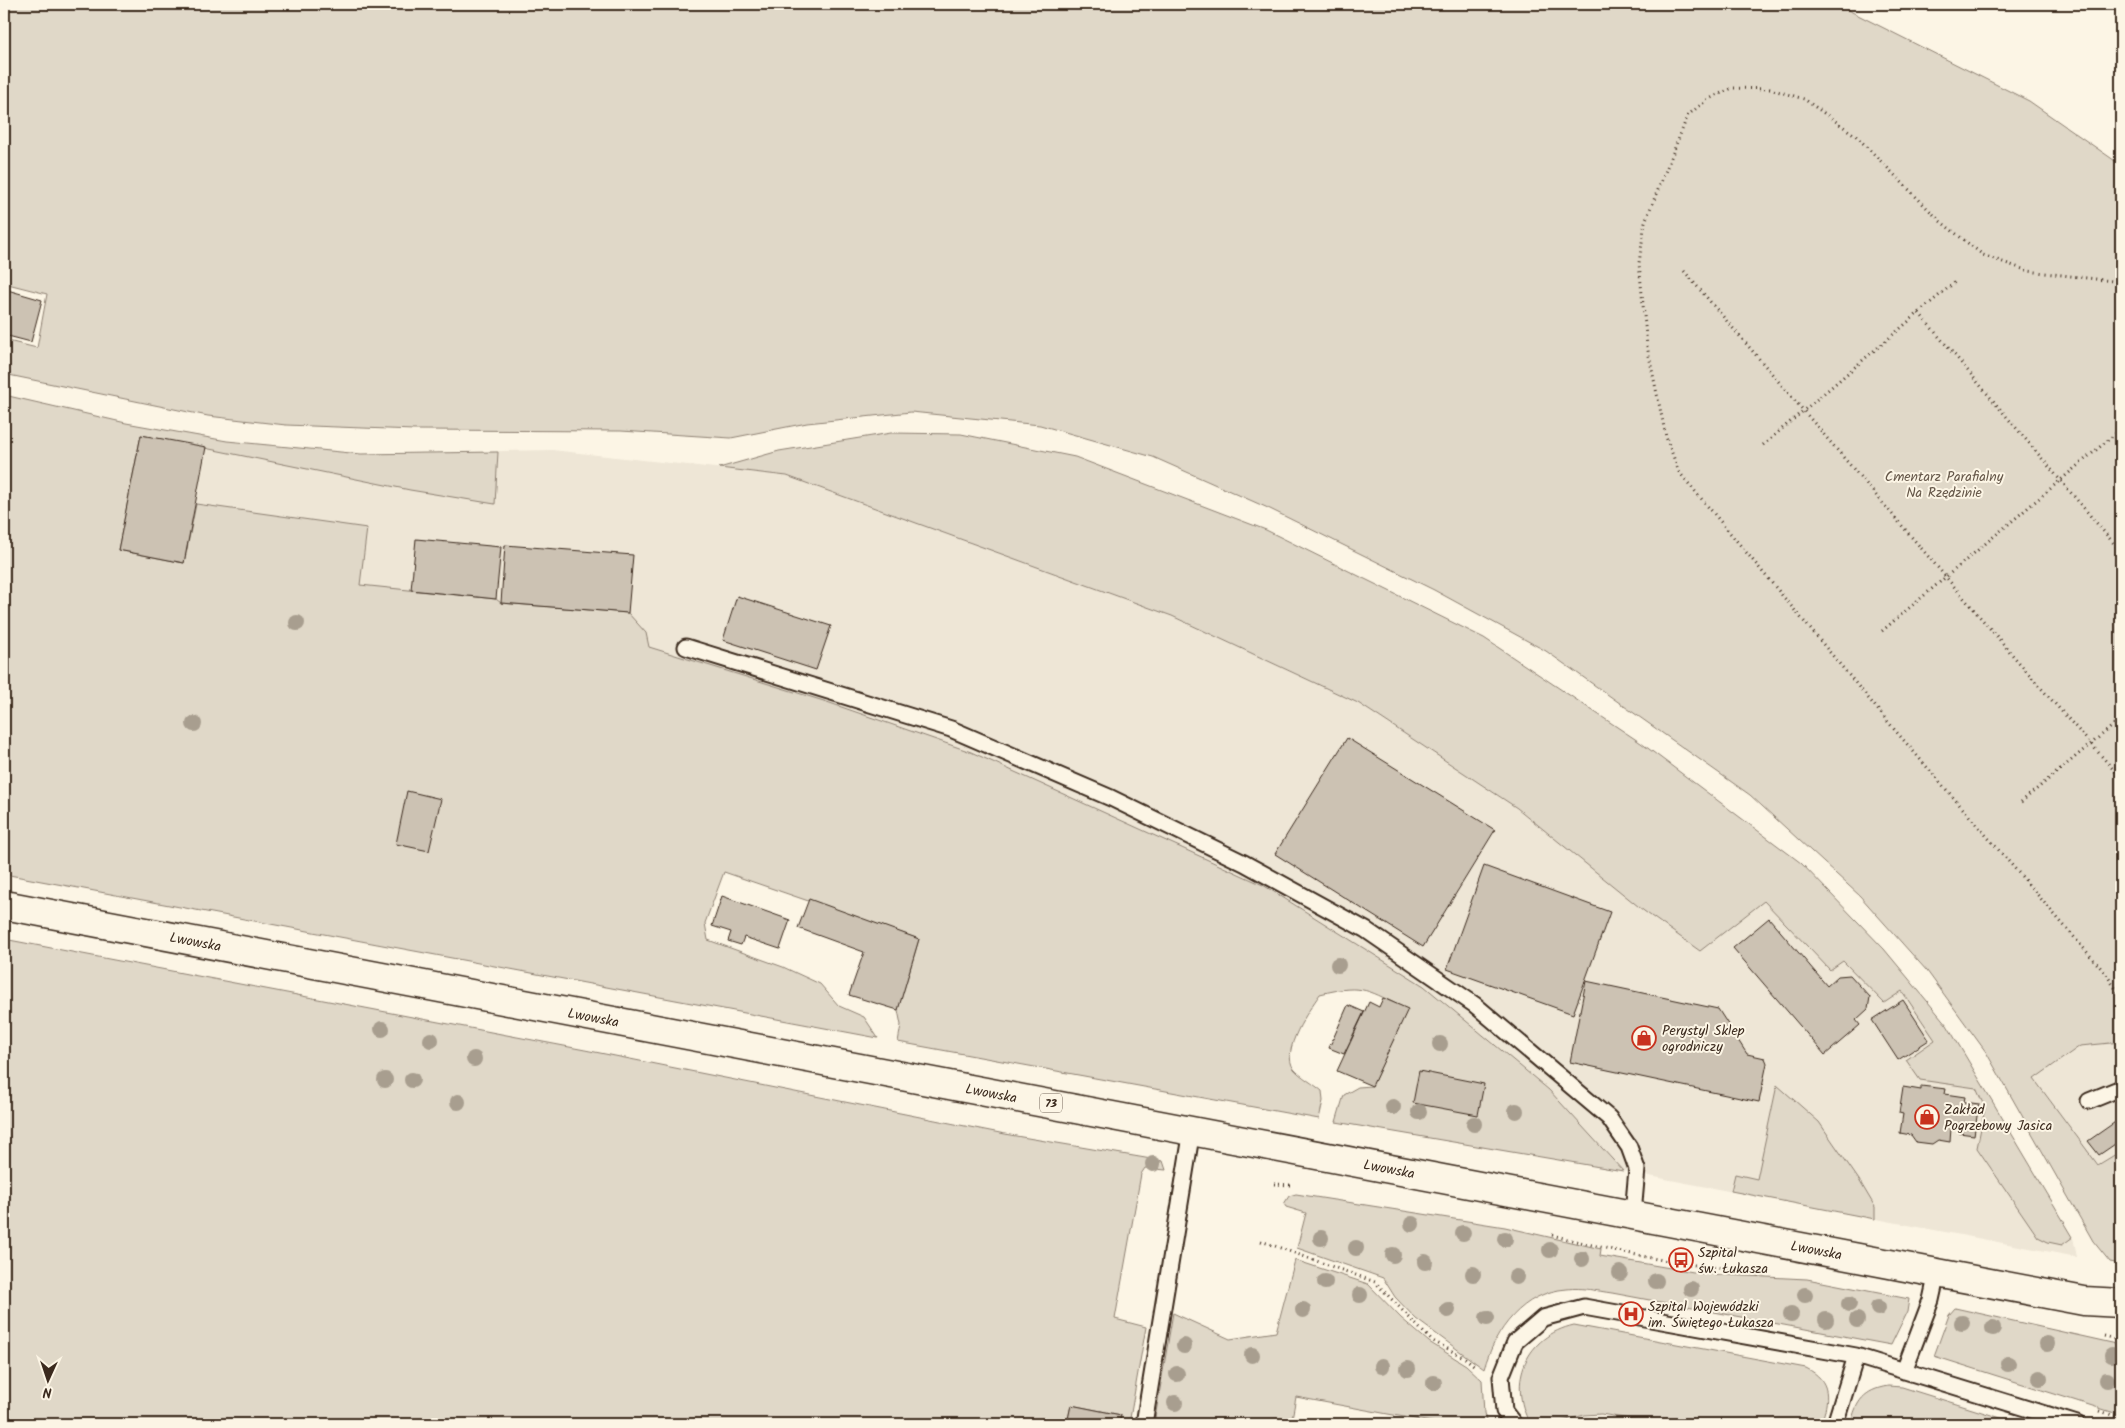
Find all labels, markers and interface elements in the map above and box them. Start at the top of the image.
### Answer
park label: Cmentarz Parafialny Na Rzędzinie [1885,466,2004,504]
street label: Lwowska [168,927,223,958]
street label: Lwowska [566,1003,621,1034]
place label: Perystyl Sklep ogrodniczy [1662,1020,1745,1058]
shop icon: Perystyl Sklep ogrodniczy [1631,1025,1657,1051]
street label: Lwowska [963,1078,1019,1110]
road number: 73 [1040,1094,1062,1112]
place label: Zakład Pogrzebowy Jasica [1944,1099,2052,1137]
shop icon: Zakład Pogrzebowy Jasica [1914,1104,1940,1130]
street label: Lwowska [1361,1154,1417,1185]
street label: Lwowska [1789,1235,1844,1267]
place label: Szpital św. Łukasza [1698,1242,1768,1280]
bus stop icon: Szpital św. Łukasza [1668,1247,1694,1273]
place label: Szpital Wojewódzki im. Świętego Łukasza [1648,1296,1774,1334]
hospital icon: Szpital Wojewódzki im. Świętego Łukasza [1618,1301,1644,1327]
north arrow [22,1356,72,1406]
text: N [42,1381,52,1403]

